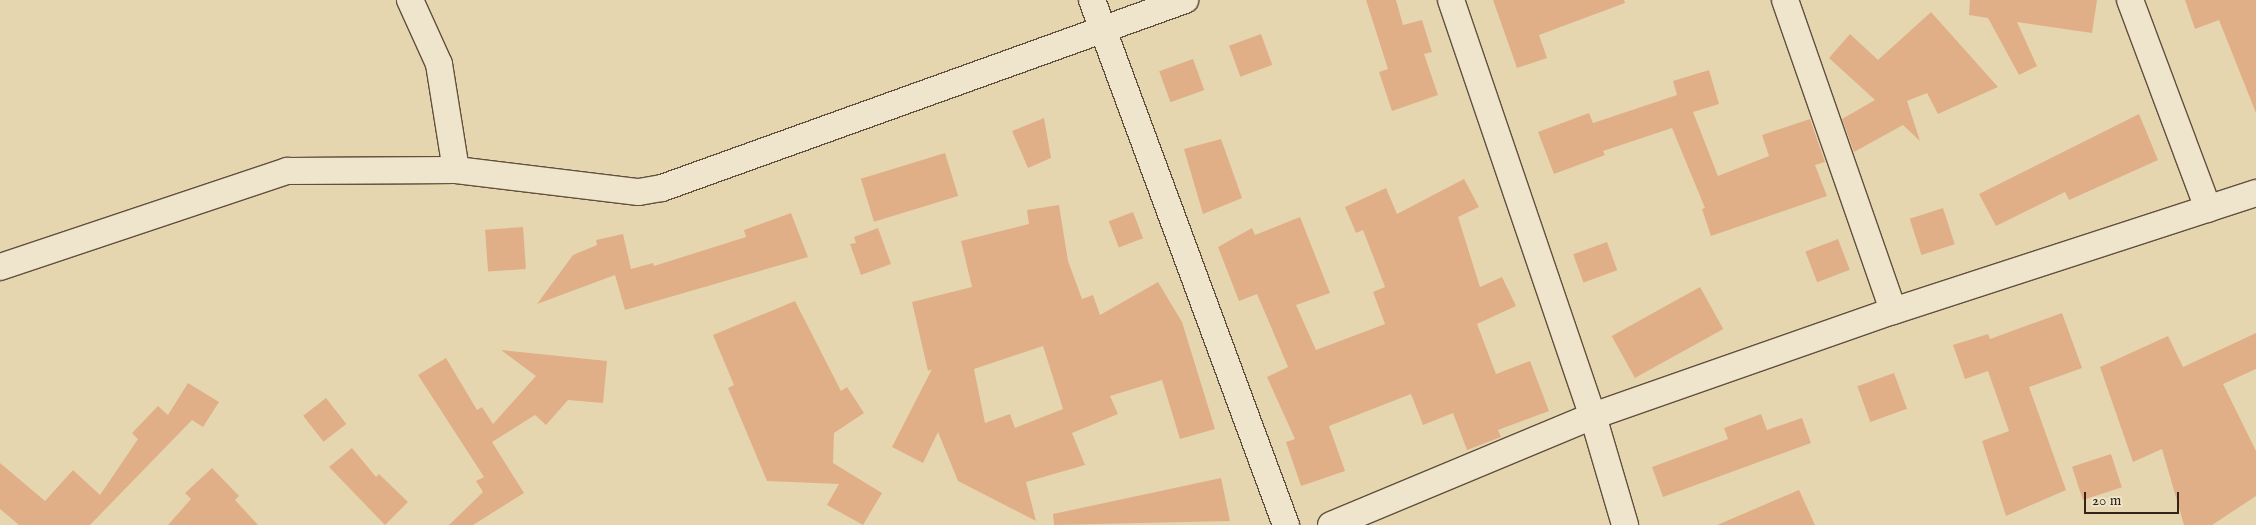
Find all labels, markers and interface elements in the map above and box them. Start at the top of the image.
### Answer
scale bar [2086,482,2181,514]
text: 20 m [2092,491,2121,510]

